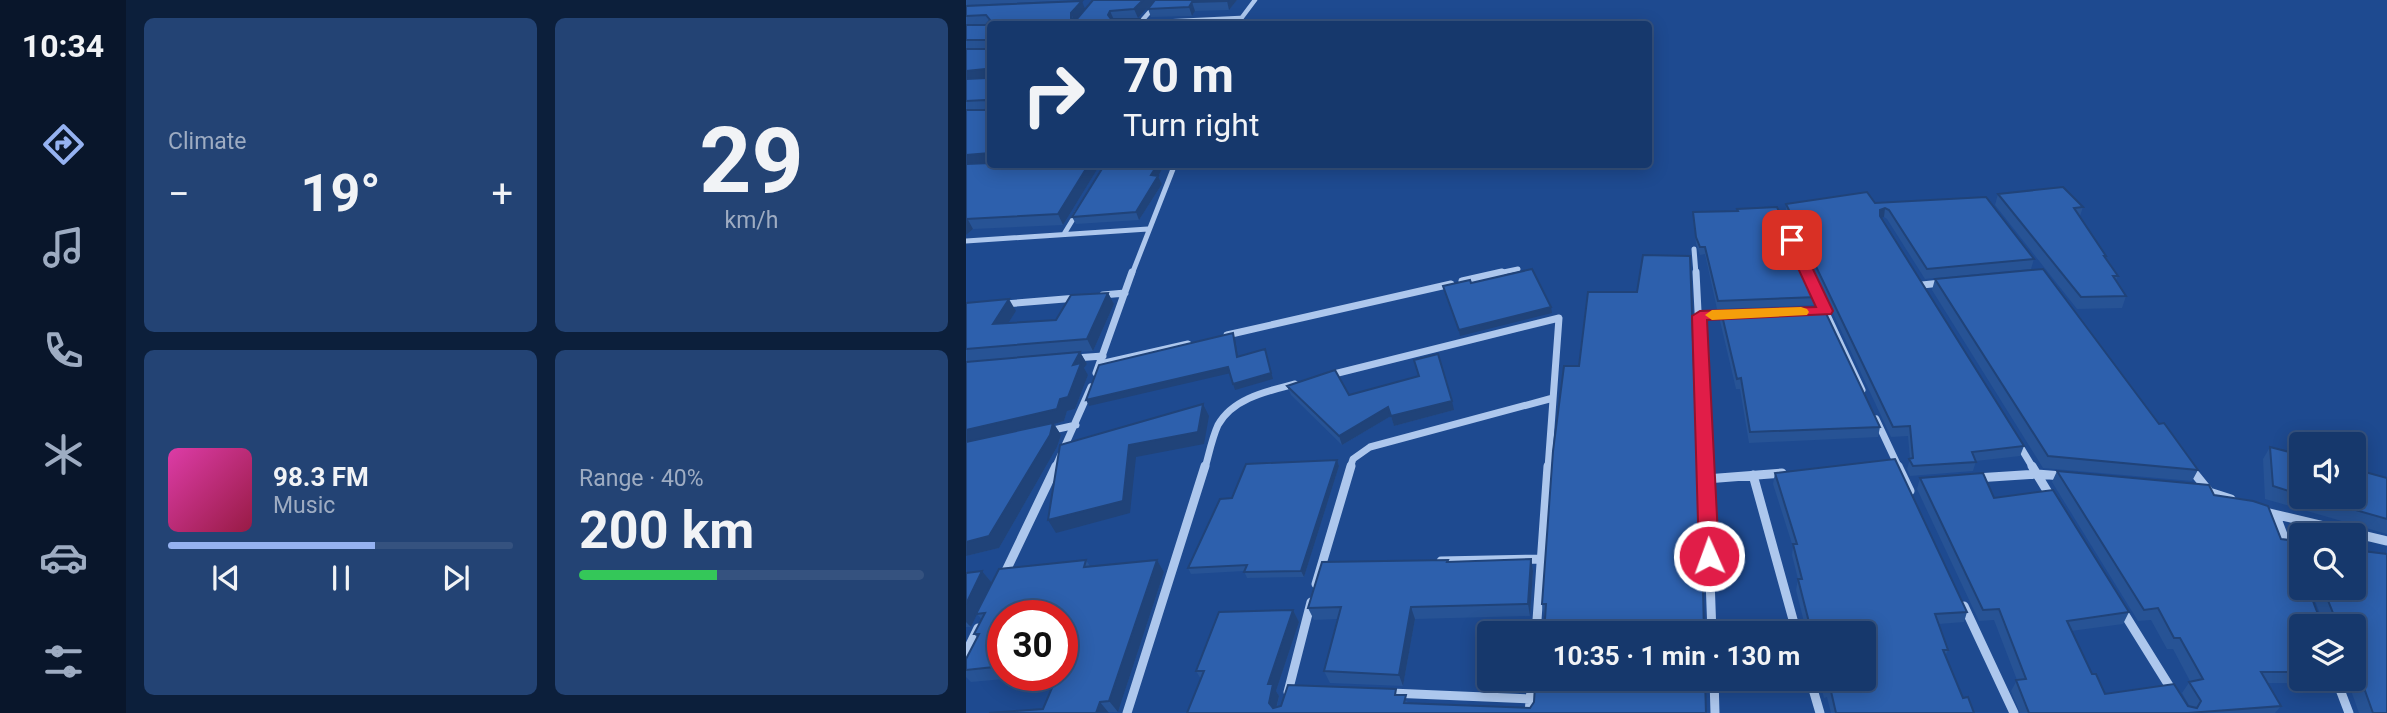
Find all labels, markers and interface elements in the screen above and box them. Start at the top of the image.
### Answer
text: 10:34 [22,27,104,65]
text: 70 m [1123,47,1234,104]
icon: right [1008,49,1099,140]
text: Turn right [1123,106,1259,144]
text: 29 [699,108,804,214]
icon: directions [39,120,88,169]
text: Climate [168,128,247,155]
text: 19° [301,163,381,224]
text: − [168,172,190,216]
text: + [491,172,513,216]
text: km/h [725,207,779,234]
pin [1762,210,1822,270]
icon: arrive [1773,221,1811,259]
icon: music [39,223,88,272]
icon: phone [39,326,88,375]
icon: climate [39,430,88,479]
map controls [2289,432,2366,691]
button: sound [2289,432,2366,509]
text: 98.3 FM [273,462,369,492]
text: Range · 40% [579,465,704,492]
text: Music [273,492,335,519]
text: 200 km [579,500,754,561]
position arrow [1672,519,1746,593]
button: search [2289,523,2366,600]
icon: car [39,533,88,582]
icon: previous [207,559,245,597]
icon: pause [322,559,360,597]
icon: next [437,559,475,597]
speed limit sign: 30 [987,600,1078,691]
button: layers [2289,614,2366,691]
icon: filters [39,637,88,686]
text: 10:35 · 1 min · 130 m [1553,641,1800,671]

